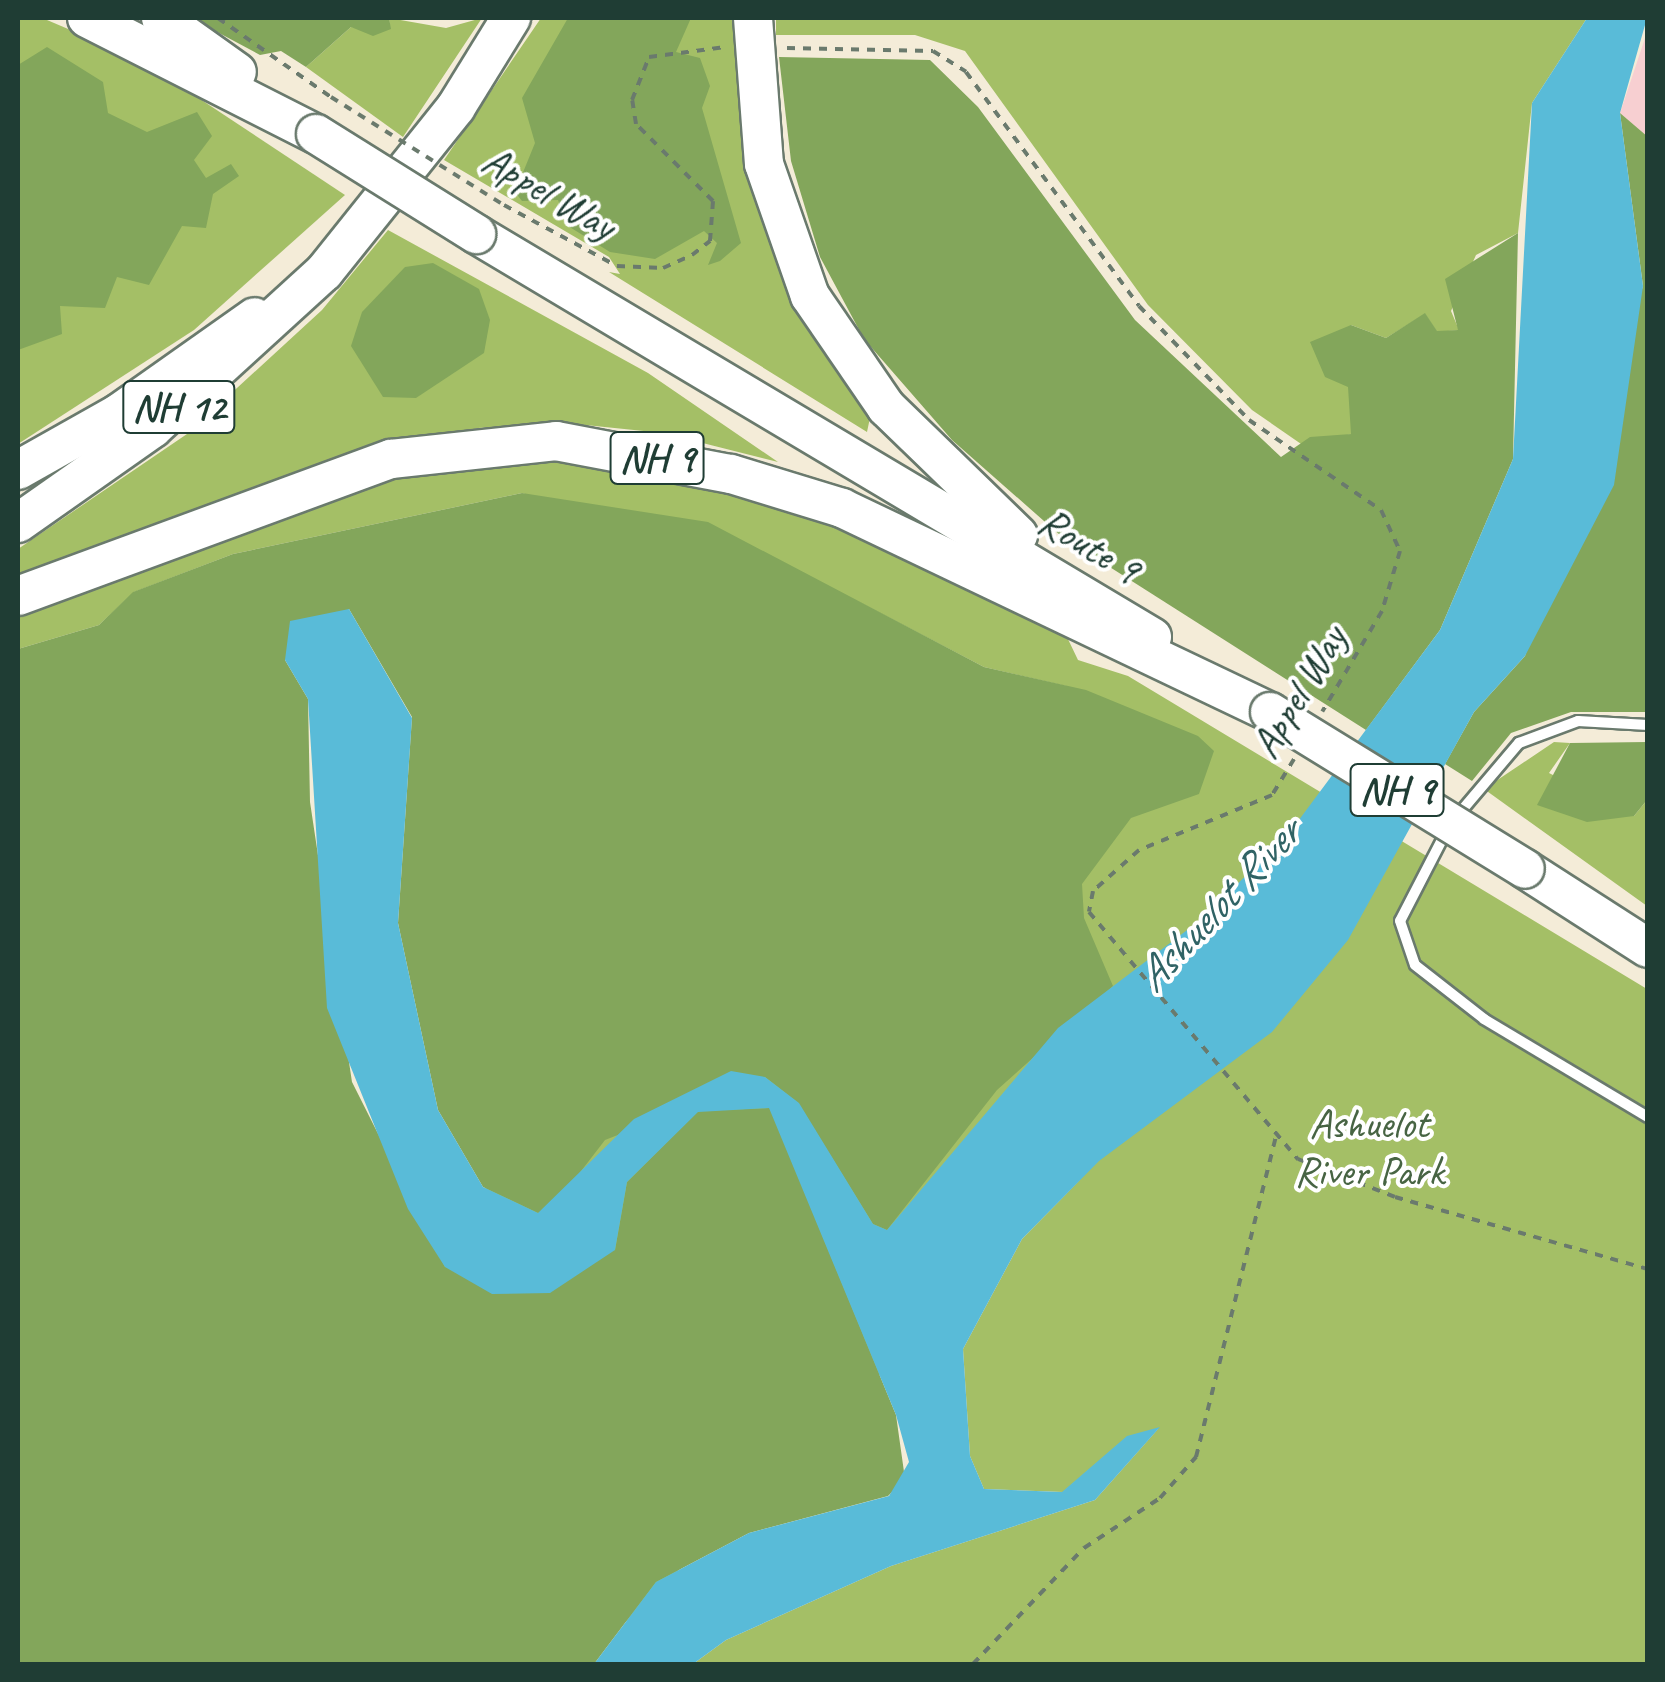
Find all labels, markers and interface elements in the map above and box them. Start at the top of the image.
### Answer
street label: Appel Way [473,135,625,251]
road number: NH 12 [121,372,236,442]
road number: NH 9 [610,423,704,493]
street label: Route 9 [1029,496,1149,596]
street label: Appel Way [1240,617,1358,767]
road number: NH 9 [1350,755,1444,825]
water label: Ashuelot River [1124,807,1312,1003]
park label: Ashuelot River Park [1294,1099,1444,1198]

